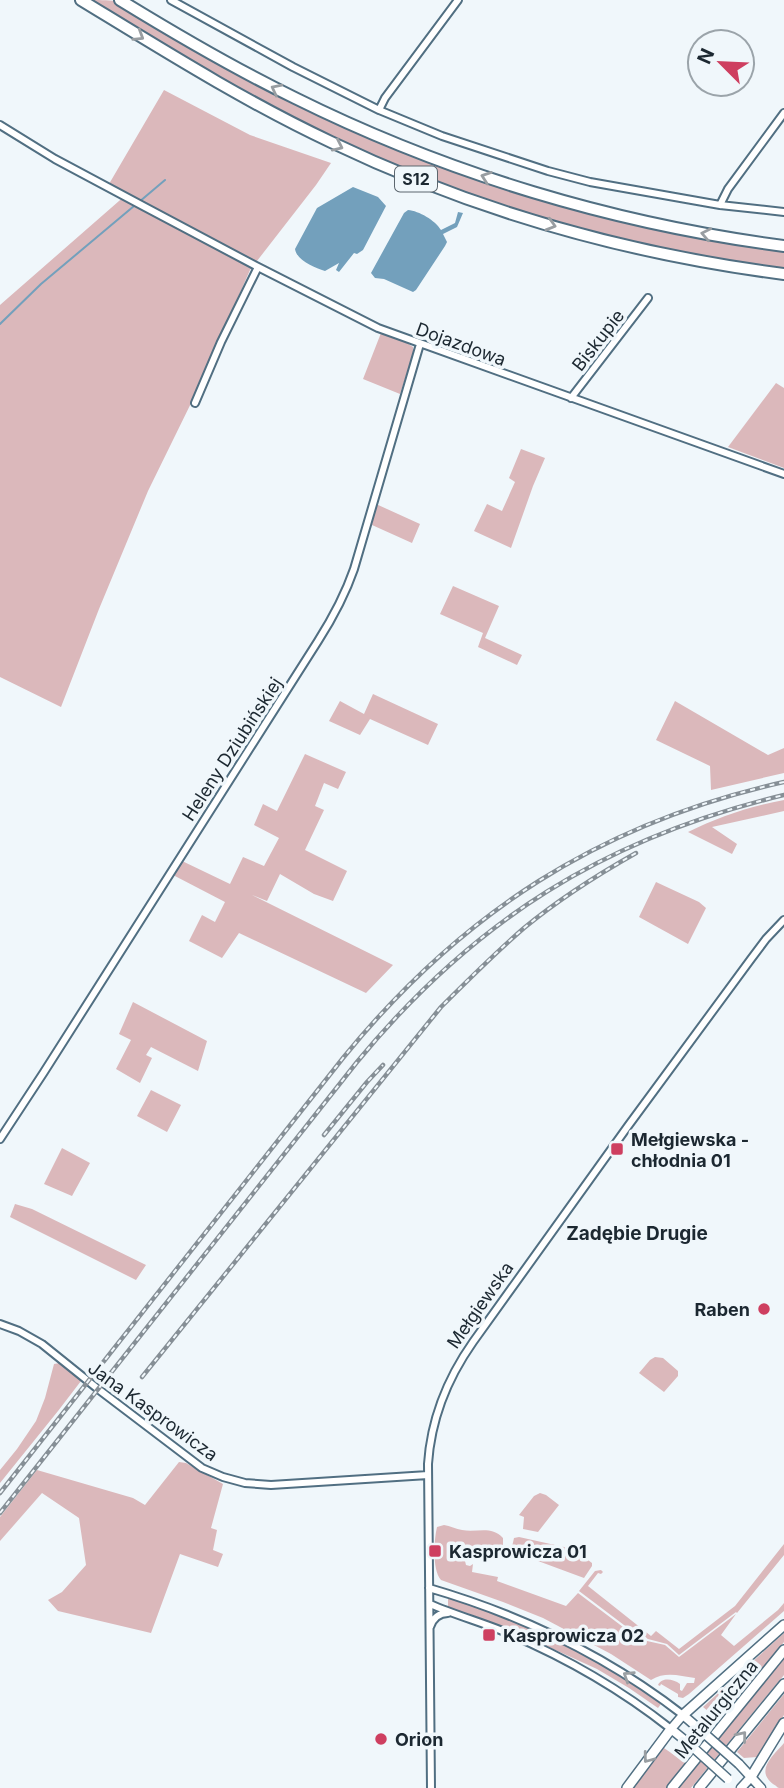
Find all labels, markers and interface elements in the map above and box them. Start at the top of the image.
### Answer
one-way arrow [132,27,145,40]
north arrow [686,28,756,98]
text: N [692,45,719,68]
one-way arrow [271,84,283,97]
one-way arrow [331,137,344,151]
road number: S12 [395,167,437,192]
one-way arrow [480,171,493,185]
one-way arrow [545,217,557,232]
one-way arrow [700,227,712,242]
street label: Biskupie [568,305,628,375]
street label: Dojazdowa [413,318,509,370]
street label: Heleny Dziubińskiej [178,673,286,825]
place label: Mełgiewska - chłodnia 01 [631,1129,749,1171]
marker: Mełgiewska - chłodnia 01 [609,1141,625,1157]
district label: Zadębie Drugie [566,1222,708,1245]
street label: Mełgiewska [442,1258,518,1352]
place label: Raben [695,1299,750,1320]
marker: Raben [756,1301,772,1317]
street label: Jana Kasprowicza [84,1357,222,1465]
place label: Kasprowicza 01 [449,1541,587,1562]
marker: Kasprowicza 01 [427,1543,443,1559]
place label: Kasprowicza 02 [503,1625,644,1646]
marker: Kasprowicza 02 [481,1627,497,1643]
street label: Metalurgiczna [670,1656,762,1762]
one-way arrow [622,1671,635,1684]
place label: Orion [395,1729,443,1750]
marker: Orion [373,1731,389,1747]
one-way arrow [733,1732,746,1744]
one-way arrow [644,1750,657,1763]

